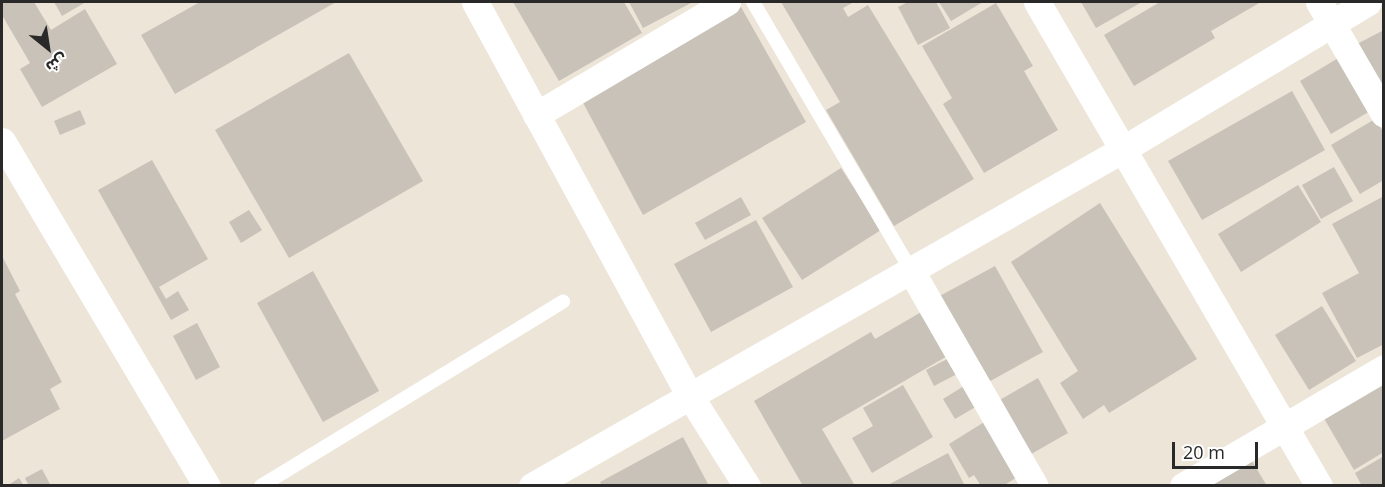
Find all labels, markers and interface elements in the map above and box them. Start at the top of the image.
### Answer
north arrow [18,18,78,78]
text: ش [42,49,72,79]
scale bar [1175,430,1260,468]
text: 20 m [1183,440,1225,464]

